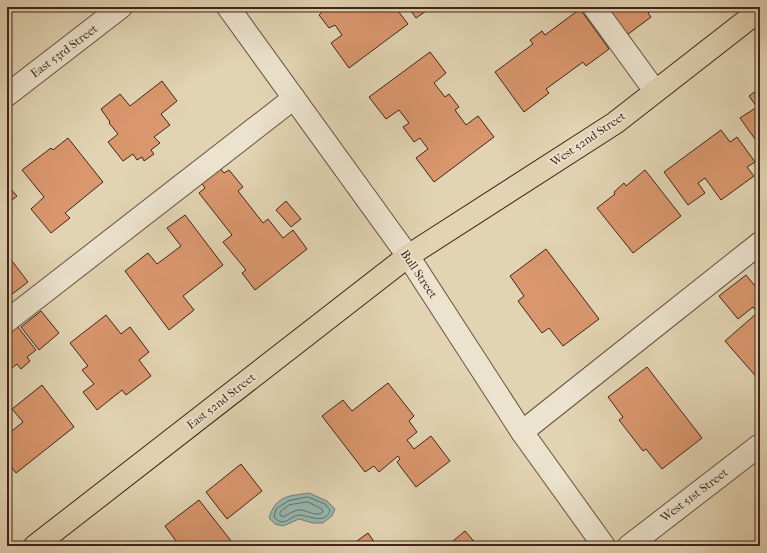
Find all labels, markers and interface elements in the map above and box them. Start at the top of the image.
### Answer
street label: East 53rd Street [28,21,101,81]
street label: West 52nd Street [547,108,629,170]
street label: Bull Street [398,247,441,302]
street label: East 52nd Street [184,369,259,432]
street label: West 51st Street [657,465,731,525]

